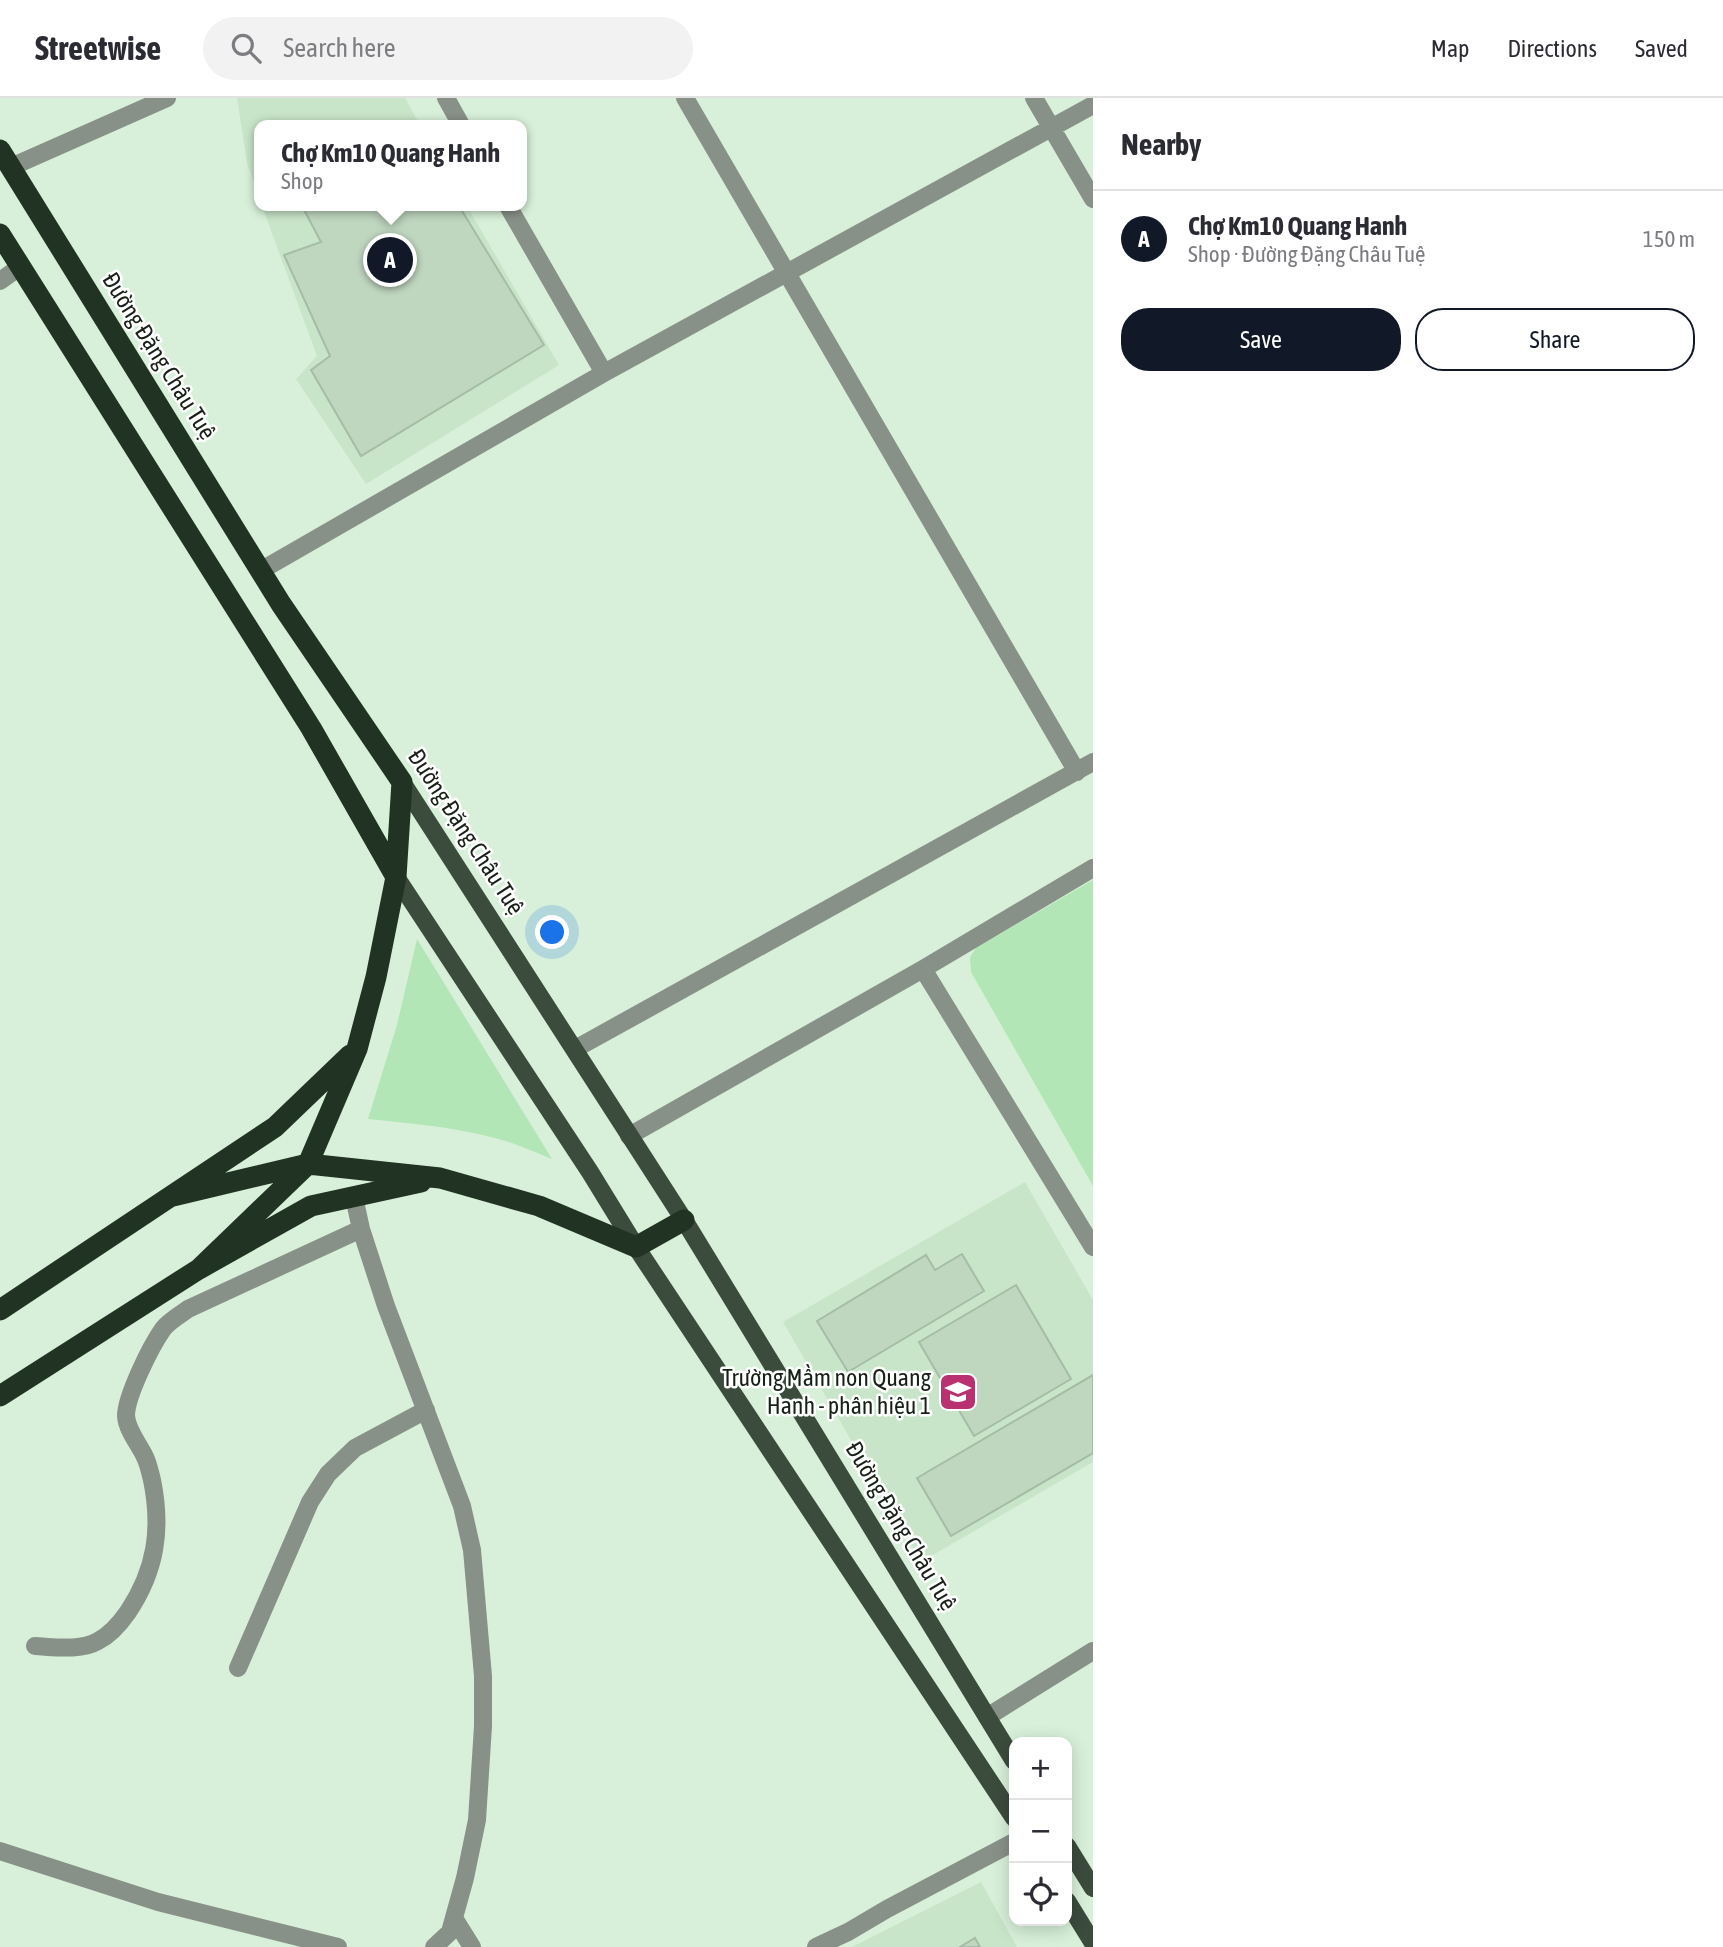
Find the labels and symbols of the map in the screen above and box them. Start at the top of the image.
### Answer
pin: A [367,234,413,286]
street label: Đường Đặng Châu Tuệ [97,267,222,444]
street label: Đường Đặng Châu Tuệ [403,744,530,919]
your location [535,915,569,949]
place label: Trường Mầm non Quang Hanh - phân hiệu 1 [722,1364,932,1419]
school or university icon: Trường Mầm non Quang Hanh - phân hiệu 1 [937,1371,979,1413]
street label: Đường Đặng Châu Tuệ [840,1437,962,1615]

